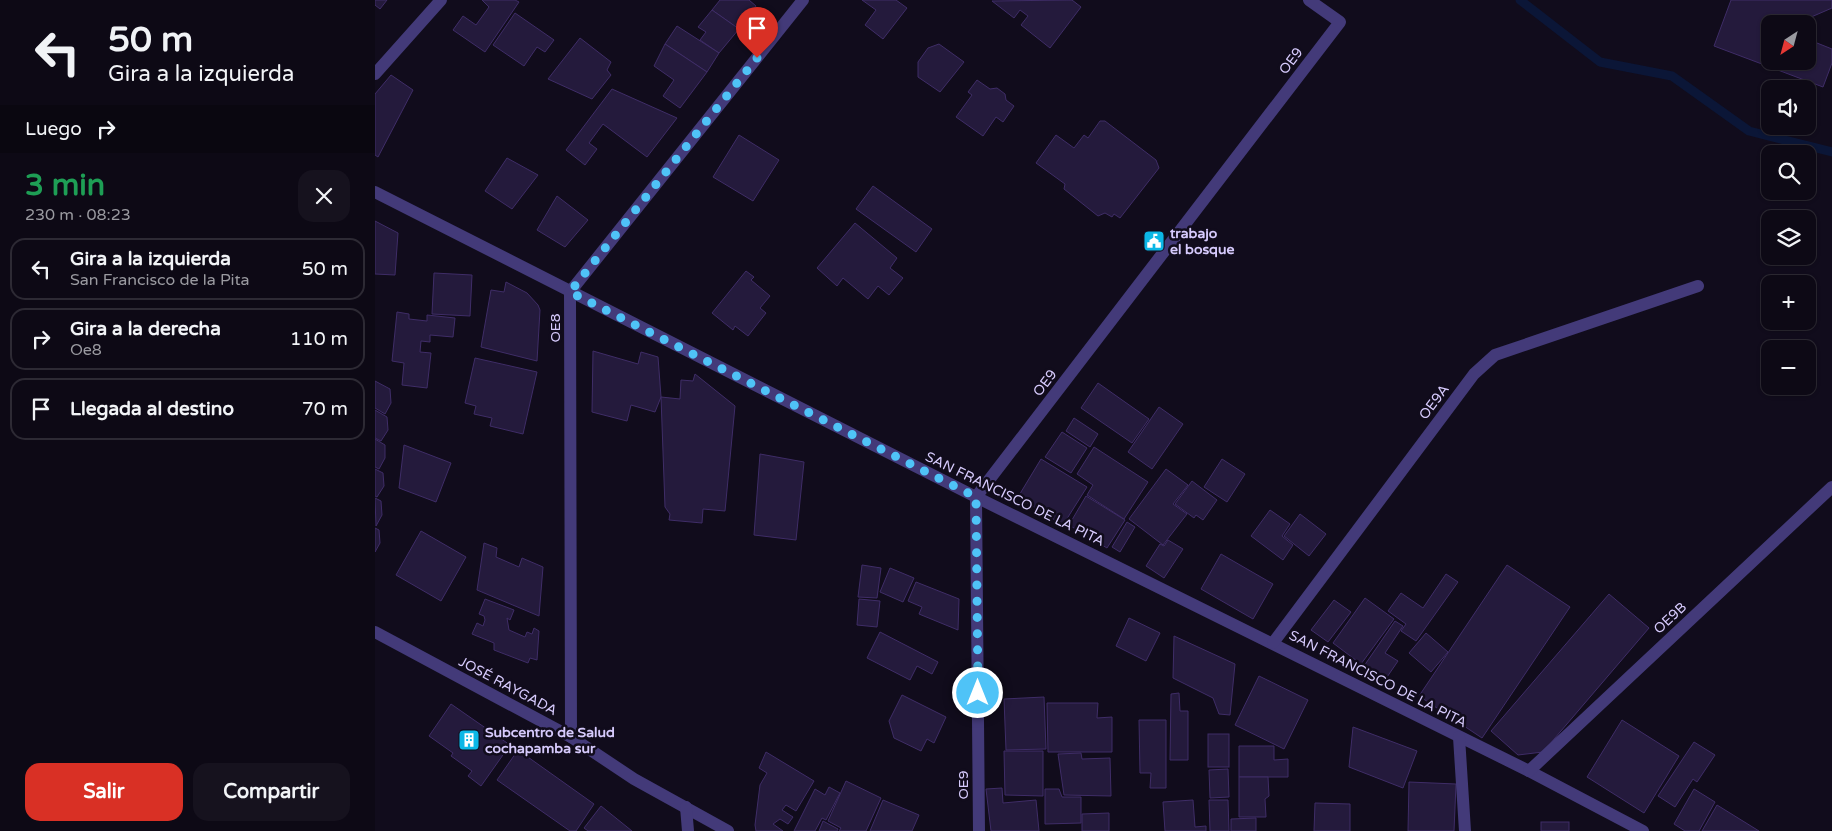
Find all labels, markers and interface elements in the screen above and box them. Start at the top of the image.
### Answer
pin [736,7,778,58]
icon: arrive [743,14,771,42]
north arrow [1761,15,1816,70]
map controls [1761,15,1816,395]
text: 50 m [108,19,193,61]
icon: left [25,20,90,85]
street label: OE9 [1275,44,1307,78]
text: Gira a la izquierda [108,61,294,87]
button: sound [1761,80,1816,135]
icon: right [92,115,120,143]
text: Luego [25,118,82,140]
button: search [1761,145,1816,200]
text: 3 min [25,167,105,204]
button: close [298,170,350,222]
text: 230 m · 08:23 [25,205,131,225]
button: layers [1761,210,1816,265]
place label: trabajo el bosque [1169,225,1234,258]
public building icon: trabajo el bosque [1142,229,1166,253]
text: Gira a la izquierda [70,248,231,270]
icon: left [27,255,55,283]
text: 50 m [302,258,348,280]
text: San Francisco de la Pita [70,270,250,290]
button: + [1761,275,1816,330]
street label: OE8 [547,313,564,343]
text: Gira a la derecha [70,318,221,340]
icon: right [27,325,55,353]
text: 110 m [290,328,348,350]
text: Oe8 [70,340,102,360]
button: − [1761,340,1816,395]
street label: OE9 [1029,366,1061,400]
street label: OE9A [1415,381,1453,423]
icon: arrive [27,395,55,423]
text: Llegada al destino [70,398,234,420]
text: 70 m [302,398,348,420]
street label: SAN FRANCISCO DE LA PITA [923,448,1107,550]
street label: OE9B [1650,599,1690,637]
street label: SAN FRANCISCO DE LA PITA [1286,627,1470,731]
street label: JOSÉ RAYGADA [456,653,560,719]
position arrow [951,666,1003,718]
place label: Subcentro de Salud cochapamba sur [485,724,615,757]
building icon: Subcentro de Salud cochapamba sur [457,728,481,752]
button: Salir [25,763,183,821]
button: Compartir [193,763,350,821]
street label: OE9 [955,770,972,800]

